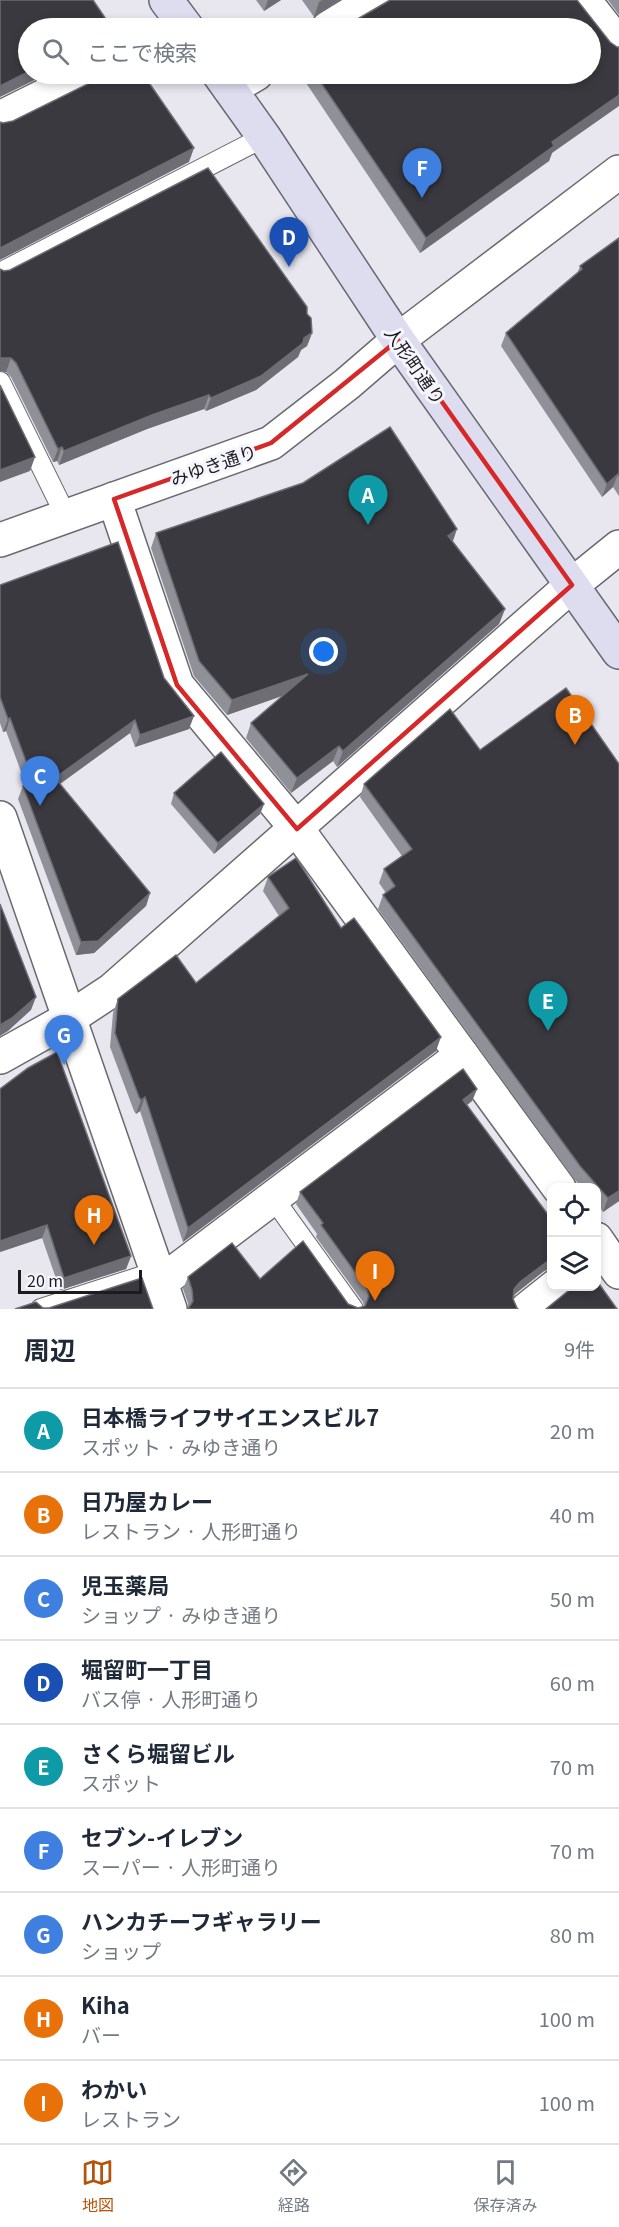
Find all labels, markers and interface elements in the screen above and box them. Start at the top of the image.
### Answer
search box [18,18,601,84]
icon: search [39,35,72,68]
text: ここで検索 [87,35,197,67]
pin: F [402,148,442,198]
pin: D [270,218,308,267]
street label: 人形町通り [380,321,452,409]
street label: みゆき通り [166,437,260,491]
pin: A [348,476,388,525]
your location [309,637,338,666]
pin: B [556,696,594,745]
pin: C [20,756,60,806]
pin: E [528,982,568,1031]
pin: G [44,1016,84,1065]
map controls [547,1183,601,1291]
button: locate [547,1183,601,1237]
pin: H [74,1196,113,1245]
button: layers [547,1237,601,1291]
pin: I [356,1252,394,1301]
scale bar [18,1267,142,1294]
text: 20 m [27,1268,63,1292]
text: 周辺 [24,1330,76,1367]
text: 9件 [564,1334,595,1363]
text: 日本橋ライフサイエンスビル7 [81,1400,379,1432]
text: A [37,1416,50,1445]
text: 20 m [550,1416,595,1445]
text: スポット · みゆき通り [81,1432,281,1461]
text: 日乃屋カレー [81,1484,213,1516]
text: B [37,1500,50,1529]
text: 40 m [550,1500,595,1529]
text: レストラン · 人形町通り [81,1516,301,1545]
text: 児玉薬局 [81,1568,169,1600]
text: C [37,1584,50,1613]
text: 50 m [550,1584,595,1613]
text: ショップ · みゆき通り [81,1600,281,1629]
text: 堀留町一丁目 [81,1652,213,1684]
text: D [36,1668,51,1697]
text: 60 m [550,1668,595,1697]
text: バス停 · 人形町通り [81,1684,261,1713]
text: さくら堀留ビル [81,1736,235,1768]
text: E [37,1752,50,1781]
text: 70 m [550,1752,595,1781]
text: スポット [81,1768,161,1797]
text: セブン-イレブン [81,1820,243,1852]
text: F [38,1836,49,1865]
text: 70 m [550,1836,595,1865]
text: スーパー · 人形町通り [81,1852,281,1881]
text: ハンカチーフギャラリー [81,1904,322,1936]
text: G [36,1920,51,1949]
text: 80 m [550,1920,595,1949]
text: ショップ [81,1936,161,1965]
text: Kiha [81,1988,130,2020]
text: H [36,2004,51,2033]
text: 100 m [539,2004,595,2033]
text: バー [81,2020,121,2049]
text: わかい [81,2072,147,2104]
text: I [40,2088,47,2117]
text: 100 m [539,2088,595,2117]
text: レストラン [81,2104,181,2133]
tab: 地図 [81,2156,114,2216]
tab: 経路 [277,2156,310,2216]
tab: 保存済み [473,2156,537,2216]

